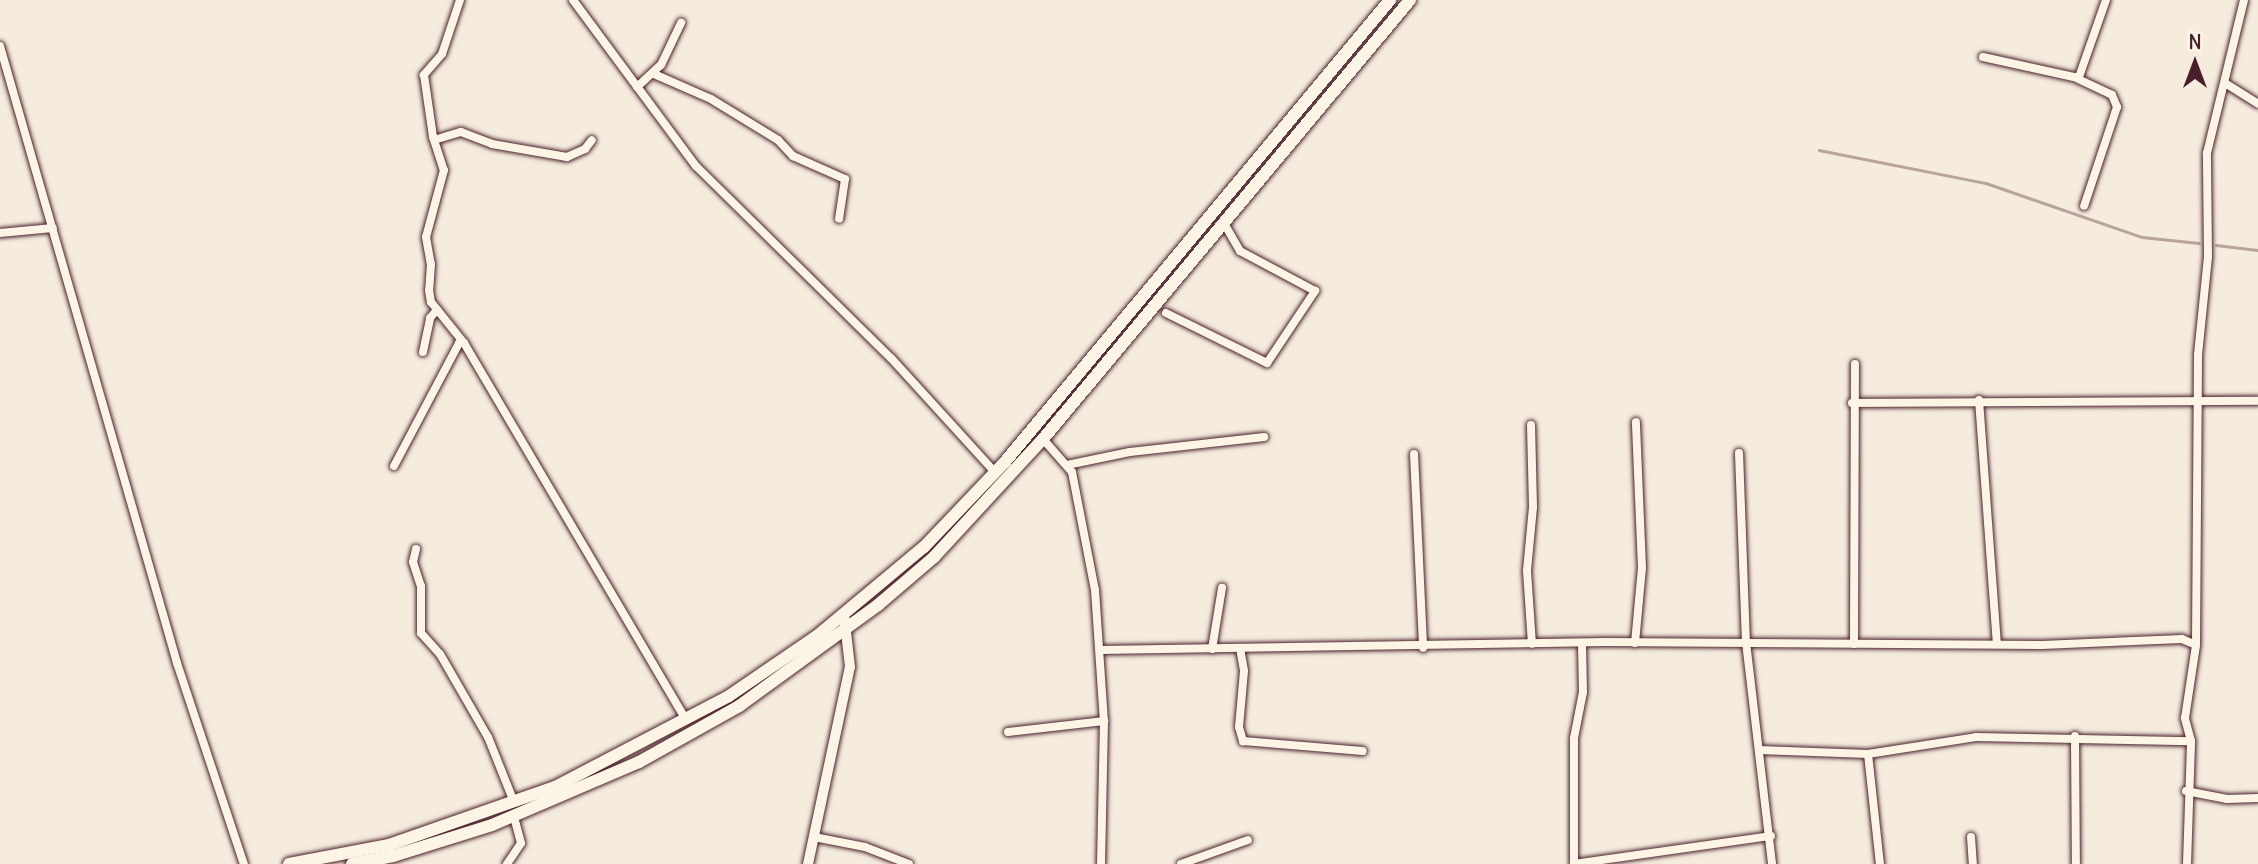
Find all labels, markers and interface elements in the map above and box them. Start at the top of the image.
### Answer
north arrow [2160,28,2230,98]
text: N [2188,30,2202,54]

